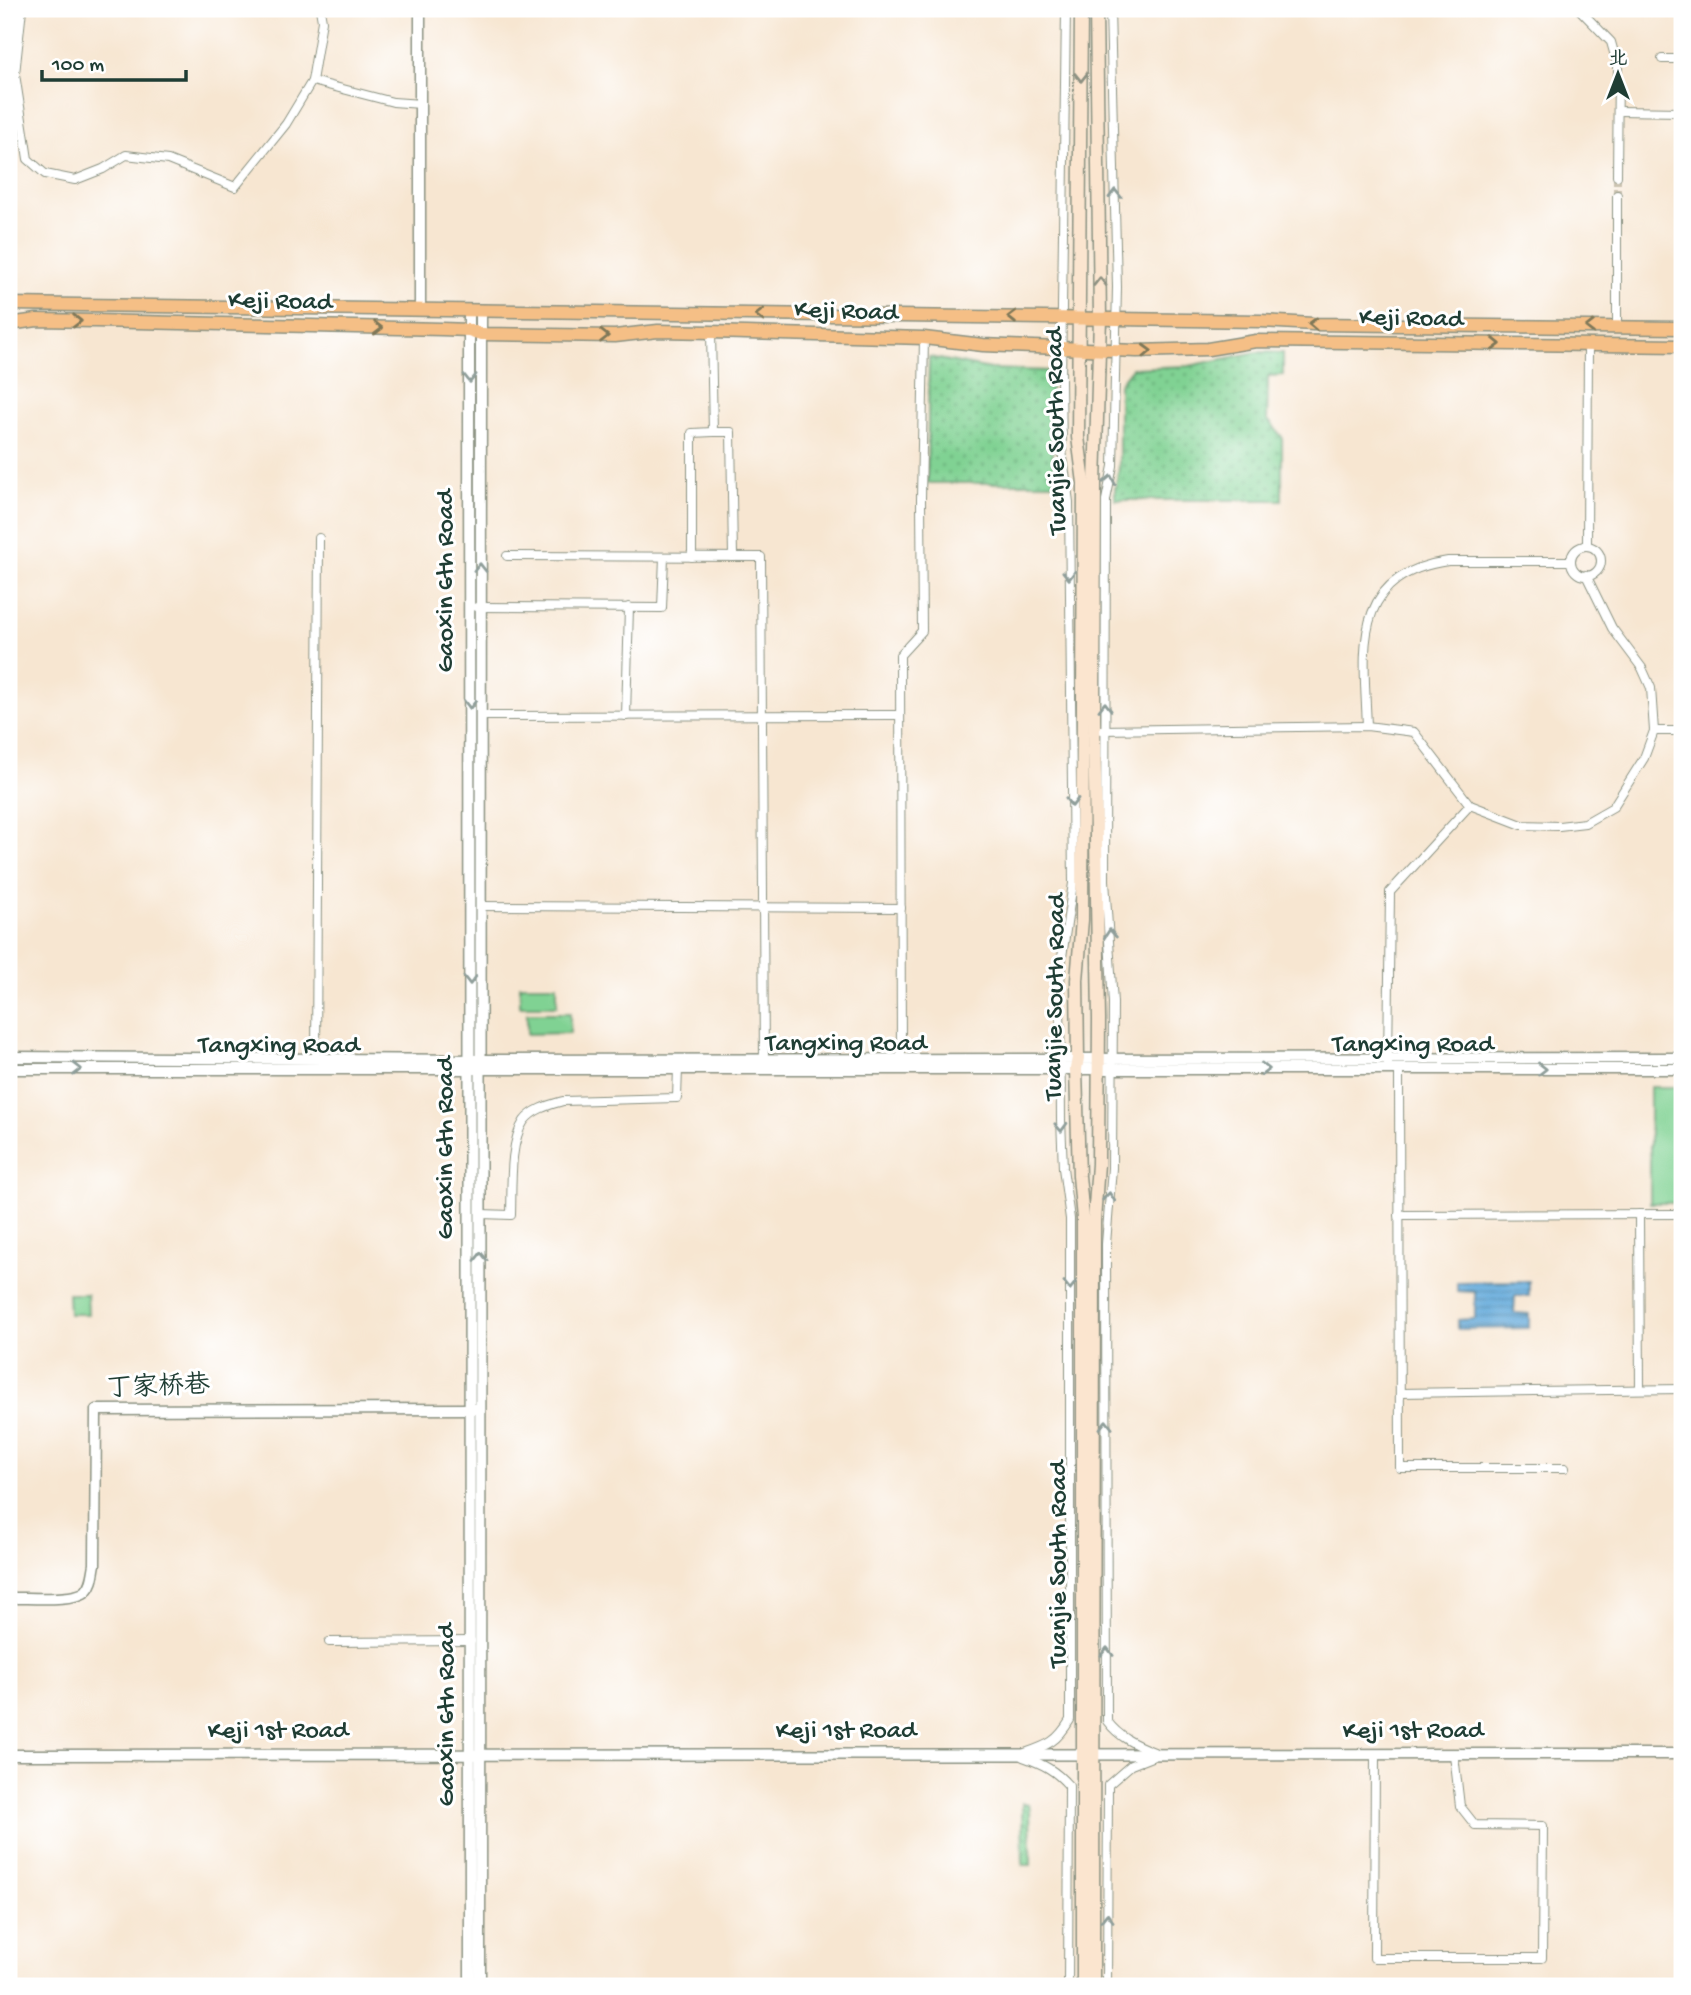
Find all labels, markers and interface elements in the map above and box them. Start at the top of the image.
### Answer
scale bar [42,38,186,82]
north arrow [1582,38,1652,108]
text: 北 [1608,49,1628,72]
text: 100 m [51,54,104,79]
one-way arrow [1073,72,1089,83]
one-way arrow [1107,189,1123,199]
one-way arrow [1092,277,1108,287]
street label: Keji Road [228,287,334,319]
street label: Keji Road [794,296,900,330]
street label: Keji Road [1359,304,1465,336]
one-way arrow [754,307,765,323]
one-way arrow [1006,309,1017,325]
one-way arrow [72,313,83,329]
one-way arrow [1307,316,1318,331]
one-way arrow [1584,319,1594,335]
one-way arrow [372,320,383,335]
street label: Tuanjie South Road [1041,325,1075,537]
one-way arrow [600,328,610,344]
one-way arrow [1492,336,1502,352]
one-way arrow [1142,343,1153,359]
one-way arrow [462,373,478,384]
one-way arrow [1102,474,1117,486]
street label: Gaoxin 6th Road [432,488,463,672]
one-way arrow [472,562,488,573]
one-way arrow [1061,570,1077,580]
one-way arrow [462,699,478,709]
one-way arrow [1097,701,1113,712]
one-way arrow [1064,797,1080,808]
street label: Tuanjie South Road [1040,891,1074,1103]
one-way arrow [1103,929,1118,940]
one-way arrow [462,975,478,986]
street label: Tangxing Road [764,1030,928,1061]
street label: Tangxing Road [1331,1031,1495,1062]
street label: Tangxing Road [197,1032,361,1063]
street label: Gaoxin 6th Road [432,1055,463,1239]
one-way arrow [72,1061,83,1077]
one-way arrow [1260,1061,1271,1077]
one-way arrow [1537,1061,1547,1077]
one-way arrow [1053,1122,1069,1132]
one-way arrow [1101,1192,1116,1203]
one-way arrow [473,1251,489,1261]
one-way arrow [1062,1280,1078,1290]
street label: 丁家桥巷 [105,1370,211,1406]
one-way arrow [1098,1419,1114,1430]
street label: Tuanjie South Road [1045,1459,1076,1670]
street label: Gaoxin 6th Road [433,1622,464,1806]
one-way arrow [1099,1647,1115,1657]
street label: Keji 1st Road [208,1717,350,1748]
street label: Keji 1st Road [776,1717,918,1748]
street label: Keji 1st Road [1343,1717,1485,1748]
one-way arrow [1099,1912,1115,1923]

